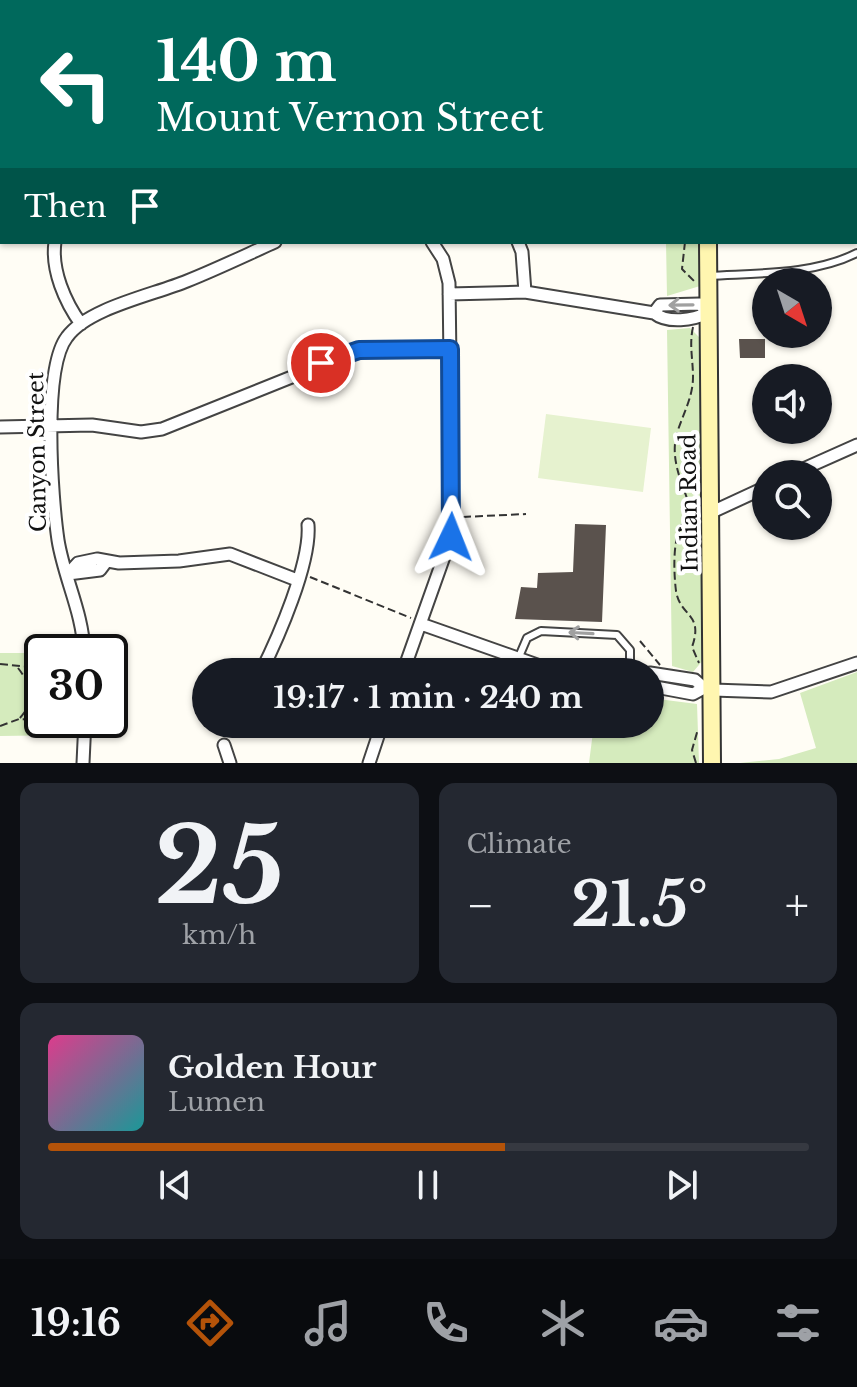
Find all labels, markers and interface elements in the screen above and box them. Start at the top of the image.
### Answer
text: 140 m [156,27,337,96]
icon: left [24,32,128,136]
text: Mount Vernon Street [156,96,544,141]
icon: arrive [123,184,167,228]
text: Then [24,188,107,225]
north arrow [752,268,832,348]
map controls [752,268,832,540]
one-way arrow [668,297,695,312]
pin [287,329,355,397]
icon: arrive [299,341,343,385]
button: sound [752,364,832,444]
street label: Canyon Street [22,371,52,532]
street label: Indian Road [674,433,704,573]
button: search [752,460,832,540]
position arrow [409,495,493,579]
one-way arrow [568,625,595,640]
speed limit sign: 30 [24,634,128,738]
text: 19:17 · 1 min · 240 m [273,679,583,716]
text: 25 [154,802,284,931]
text: Climate [467,828,572,860]
text: 21.5° [571,868,708,942]
text: − [467,878,494,933]
text: + [785,878,809,933]
text: km/h [182,919,256,951]
text: Golden Hour [168,1049,377,1086]
text: Lumen [168,1086,265,1118]
icon: previous [153,1163,197,1207]
icon: pause [406,1163,450,1207]
icon: next [660,1163,704,1207]
icon: directions [182,1295,238,1351]
icon: music [300,1295,356,1351]
icon: phone [418,1295,474,1351]
icon: climate [535,1295,591,1351]
icon: car [653,1295,709,1351]
icon: filters [770,1295,826,1351]
text: 19:16 [31,1301,121,1346]

